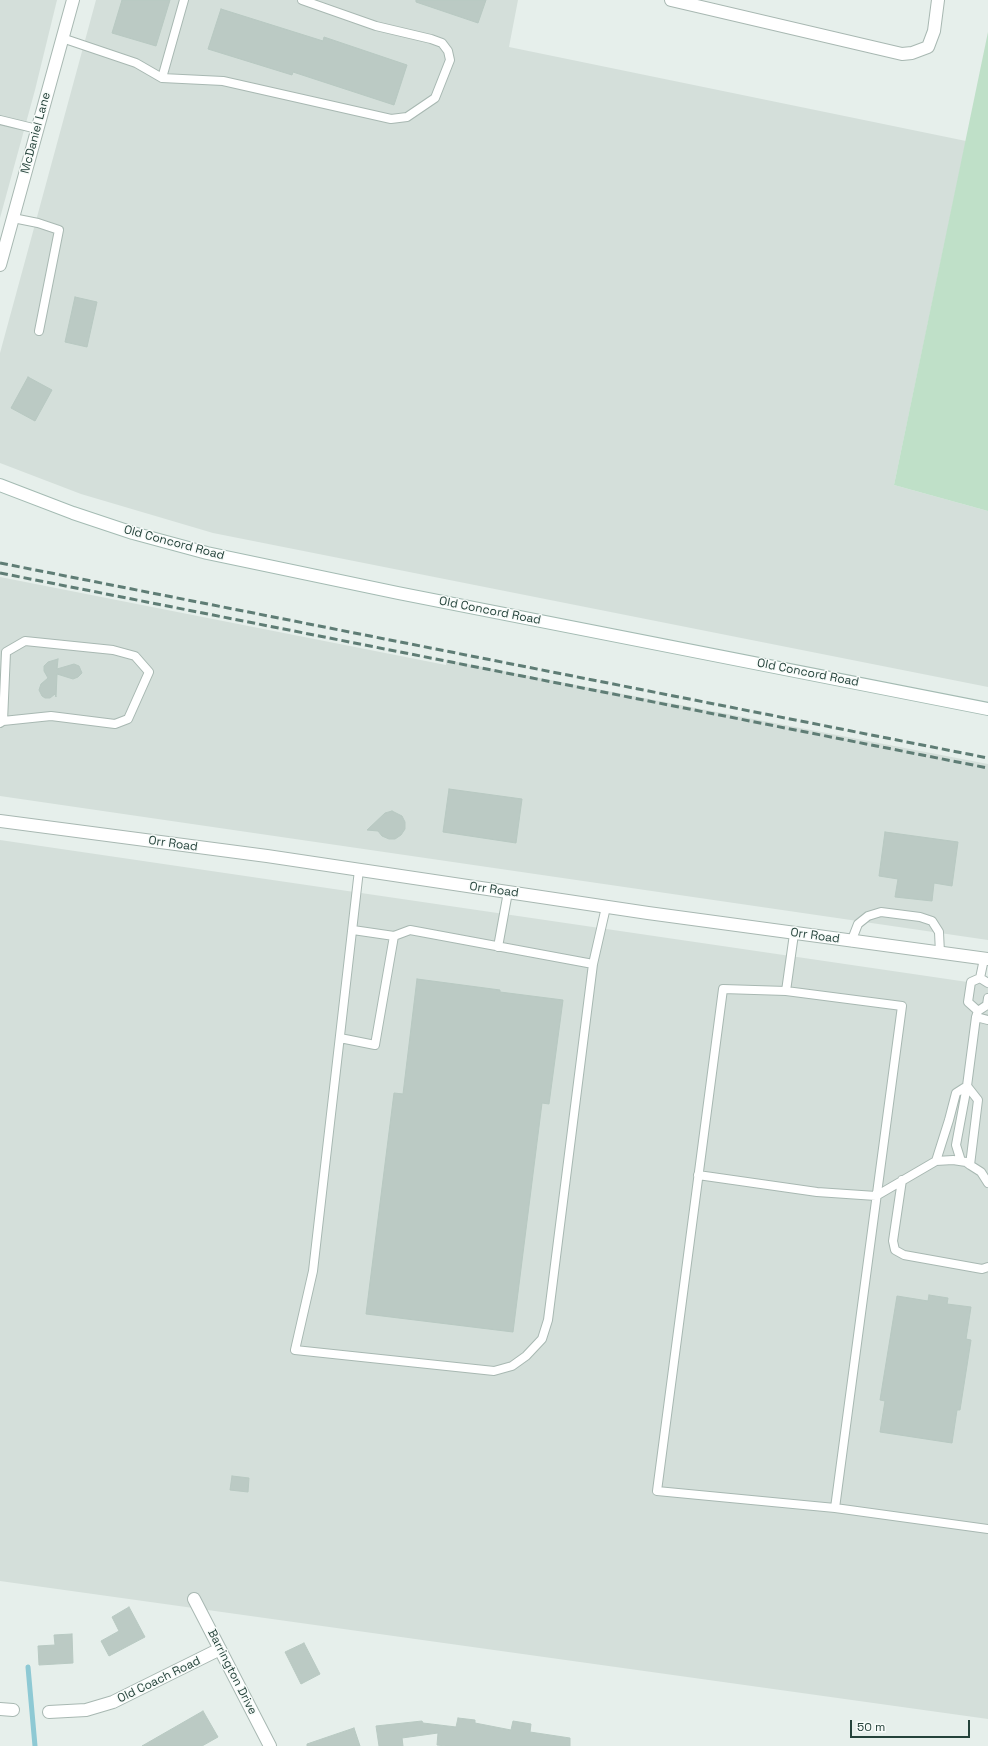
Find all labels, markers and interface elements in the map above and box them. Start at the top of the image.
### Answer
street label: McDaniel Lane [18,91,54,175]
street label: Old Concord Road [122,523,226,563]
street label: Old Concord Road [438,594,542,628]
street label: Old Concord Road [756,656,860,690]
street label: Orr Road [147,833,199,855]
street label: Orr Road [468,879,520,901]
street label: Orr Road [789,925,841,947]
street label: Barrington Drive [204,1627,260,1717]
street label: Old Coach Road [115,1654,203,1706]
scale bar [852,1712,972,1738]
text: 50 m [857,1719,885,1735]

